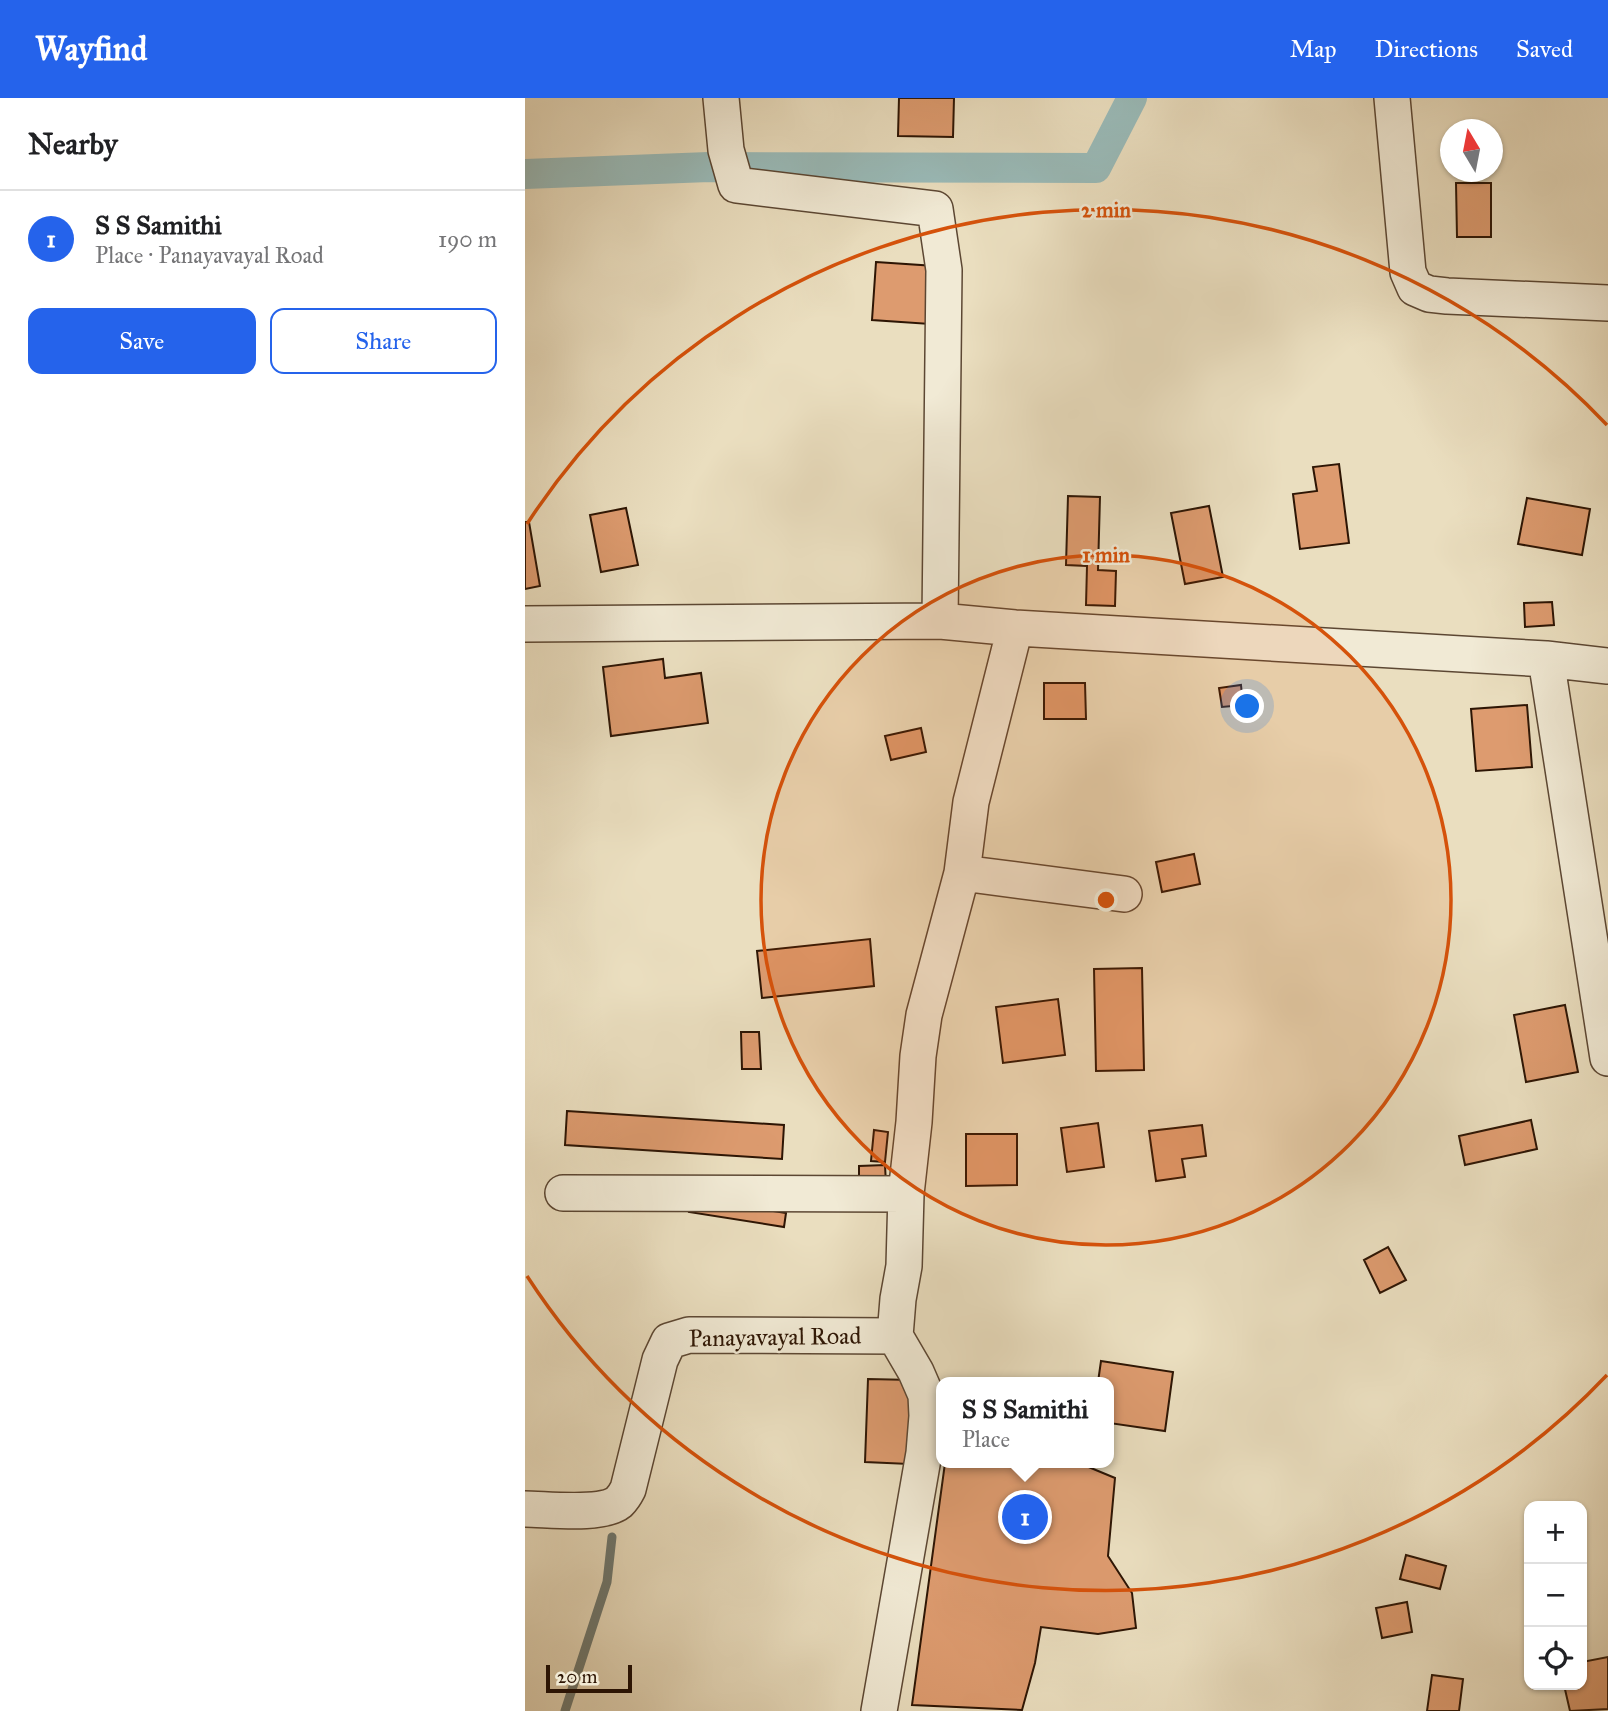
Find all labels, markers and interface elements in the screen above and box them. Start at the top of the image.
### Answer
text: Wayfind [35,29,147,69]
text: Map [1290,34,1337,64]
text: Directions [1375,34,1478,64]
text: Saved [1516,34,1573,64]
north arrow [1440,119,1503,182]
text: Nearby [28,126,118,162]
text: 2 min [1081,197,1131,223]
text: S S Samithi [95,209,222,241]
text: 1 [46,225,56,253]
text: 190 m [438,225,497,253]
text: Place · Panayavayal Road [95,241,324,269]
button: Save [28,308,256,374]
button: Share [270,308,497,374]
text: 1 min [1082,542,1130,568]
your location [1230,689,1264,723]
centre of rings [1094,888,1118,912]
street label: Panayavayal Road [688,1320,862,1354]
popup [936,1377,1114,1468]
text: S S Samithi [962,1393,1088,1425]
text: Place [962,1425,1010,1453]
pin: 1 [1002,1491,1048,1543]
map controls [1524,1501,1587,1690]
button: + [1524,1501,1587,1564]
button: − [1524,1564,1587,1627]
button: locate [1524,1627,1587,1690]
scale bar [546,1662,632,1694]
text: 20 m [557,1665,598,1688]

